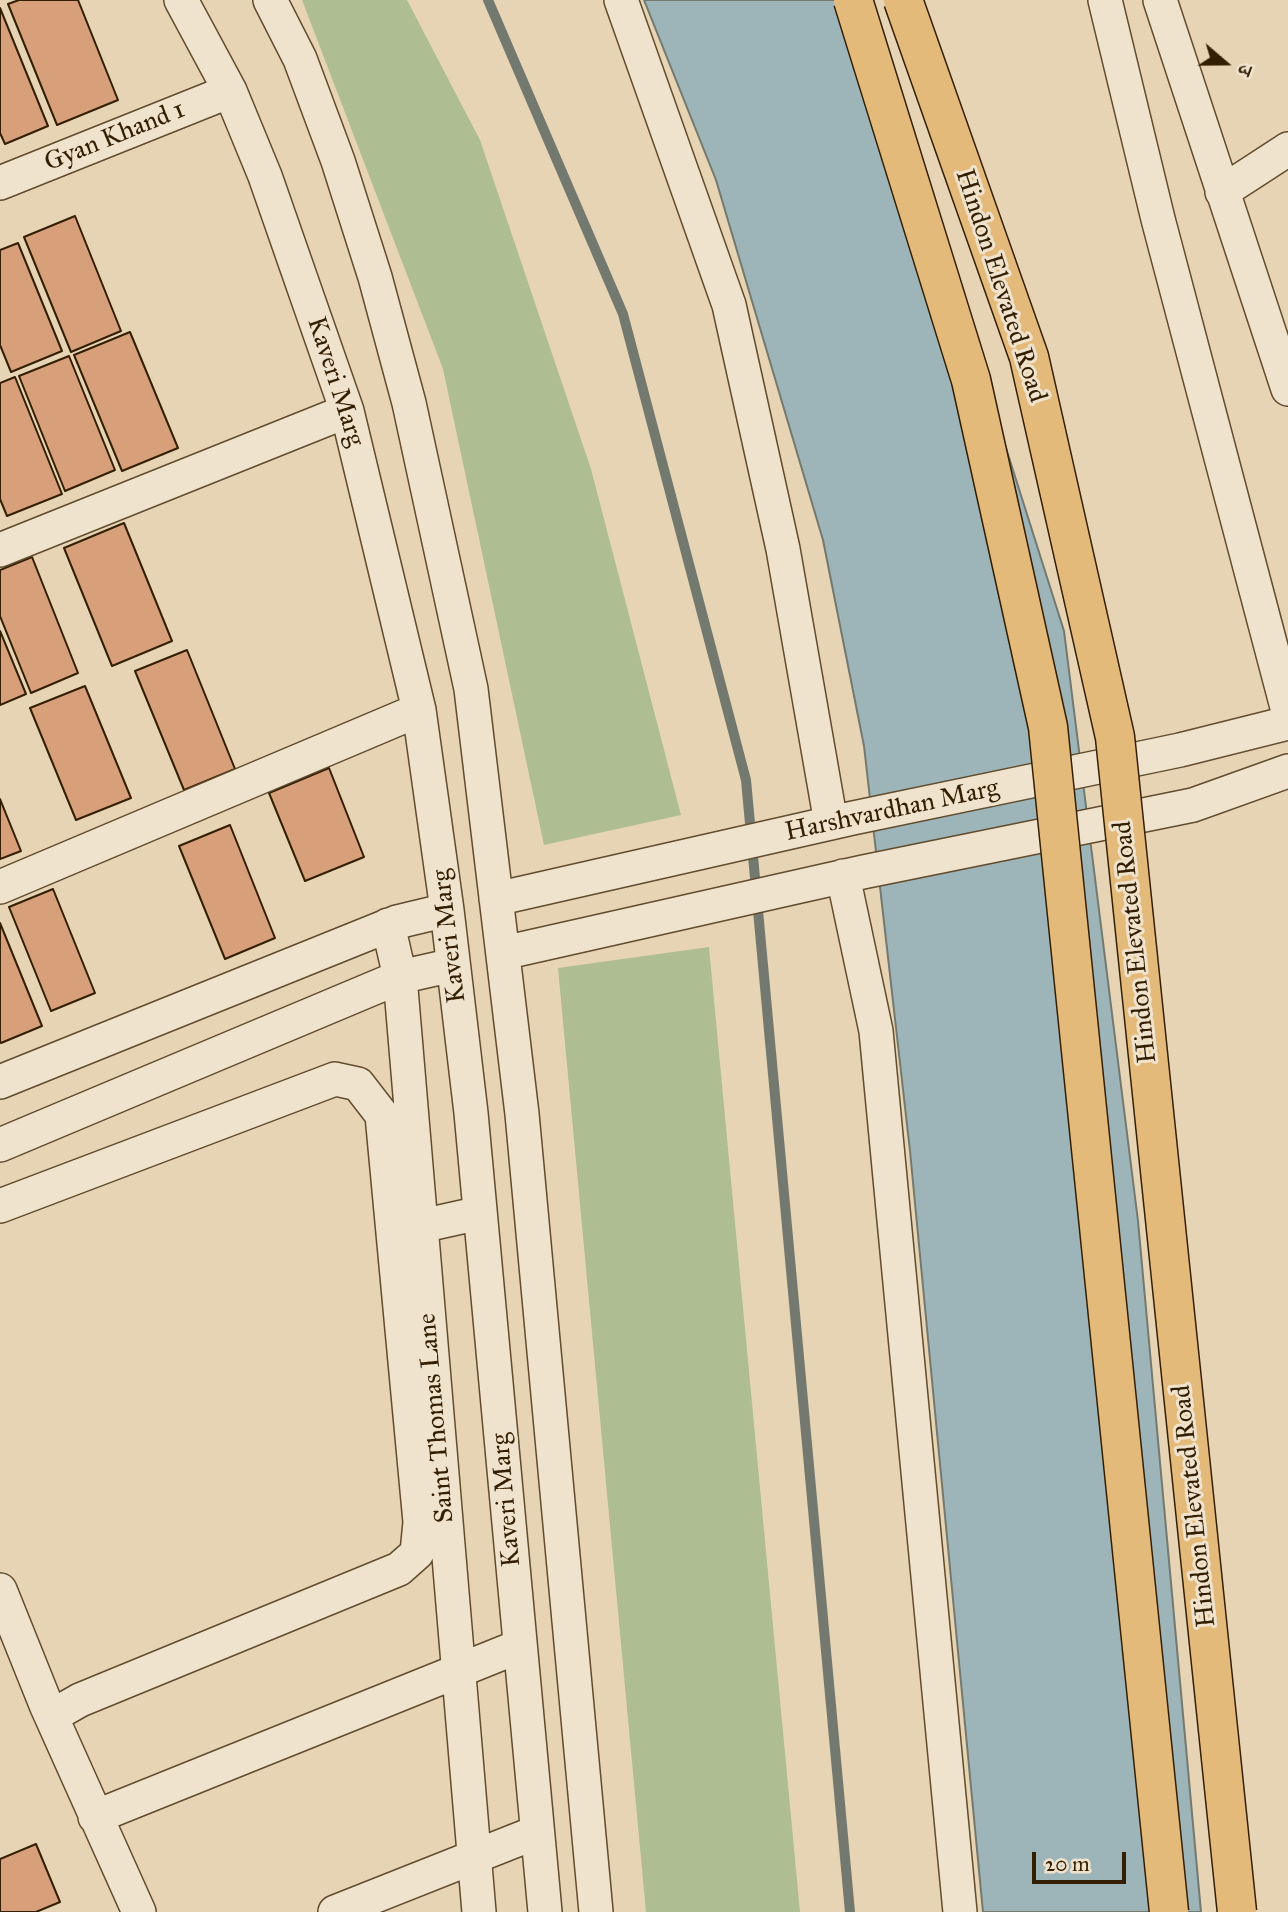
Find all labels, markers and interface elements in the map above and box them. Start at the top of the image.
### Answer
north arrow [1190,28,1260,98]
text: उ [1233,62,1258,79]
street label: Gyan Khand 1 [40,95,190,179]
street label: Hindon Elevated Road [948,165,1052,407]
street label: Kaveri Marg [299,313,371,451]
street label: Harshvardhan Marg [782,773,1002,849]
street label: Hindon Elevated Road [1108,819,1164,1065]
street label: Kaveri Marg [426,867,474,1005]
street label: Saint Thomas Lane [412,1312,462,1524]
street label: Hindon Elevated Road [1167,1383,1223,1629]
street label: Kaveri Marg [486,1432,528,1568]
scale bar [1036,1839,1130,1883]
text: 20 m [1045,1851,1090,1877]

